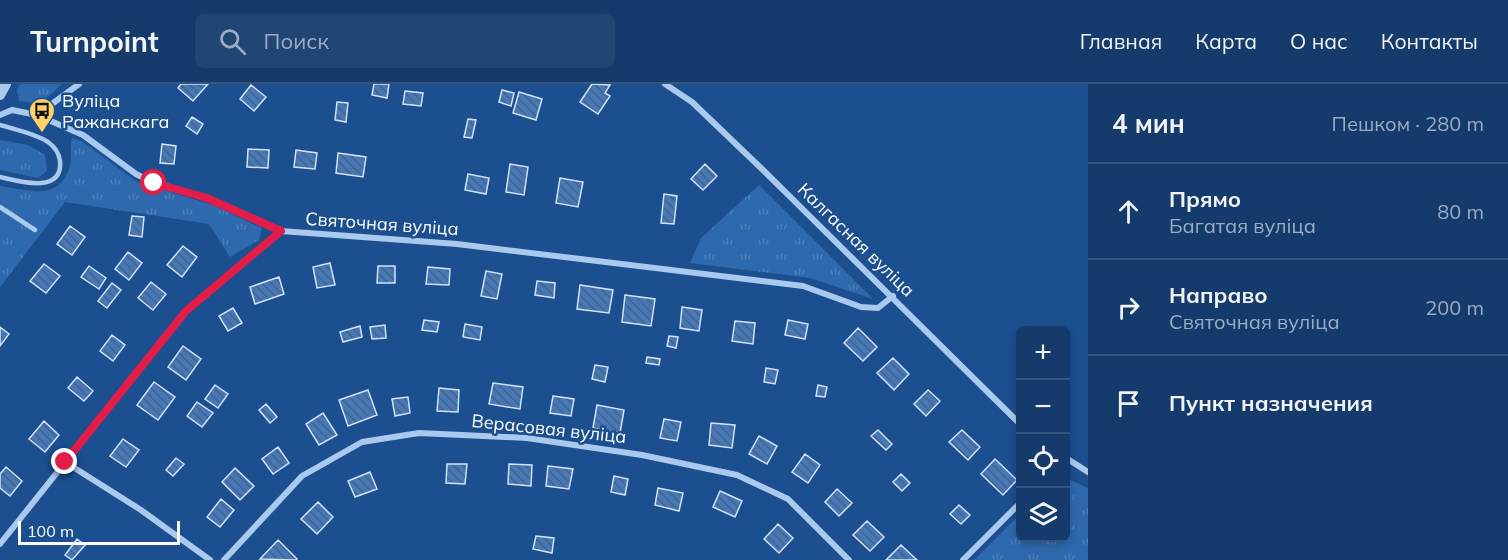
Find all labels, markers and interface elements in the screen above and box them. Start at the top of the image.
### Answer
search box [195,14,615,68]
text: Turnpoint [30,24,159,59]
icon: search [216,25,249,58]
text: Поиск [264,27,329,55]
text: Главная [1080,28,1162,54]
text: Карта [1195,28,1257,54]
text: О нас [1290,28,1348,54]
text: Контакты [1381,28,1478,54]
place label: Вуліца Ражанскага [62,89,170,133]
bus stop icon: Вуліца Ражанскага [27,96,57,134]
text: 4 мин [1112,107,1185,140]
text: Пешком · 280 m [1332,111,1484,136]
route start [140,169,166,195]
street label: Калгасная вуліца [793,178,920,301]
text: Прямо [1169,185,1241,213]
icon: ahead [1112,195,1145,228]
text: 80 m [1437,199,1484,224]
street label: Святочная вуліца [305,207,459,240]
text: Багатая вуліца [1169,213,1316,238]
text: Направо [1169,281,1267,309]
icon: right [1112,291,1145,324]
text: 200 m [1425,295,1484,320]
text: Святочная вуліца [1169,309,1340,334]
map controls [1016,326,1070,542]
button: + [1016,326,1070,380]
button: − [1016,380,1070,434]
icon: arrive [1112,387,1145,420]
text: Пункт назначения [1169,389,1373,417]
street label: Верасовая вуліца [470,409,628,448]
button: locate [1016,434,1070,488]
route end [51,448,77,474]
button: layers [1016,488,1070,542]
scale bar [18,518,180,546]
text: 100 m [27,521,74,541]

